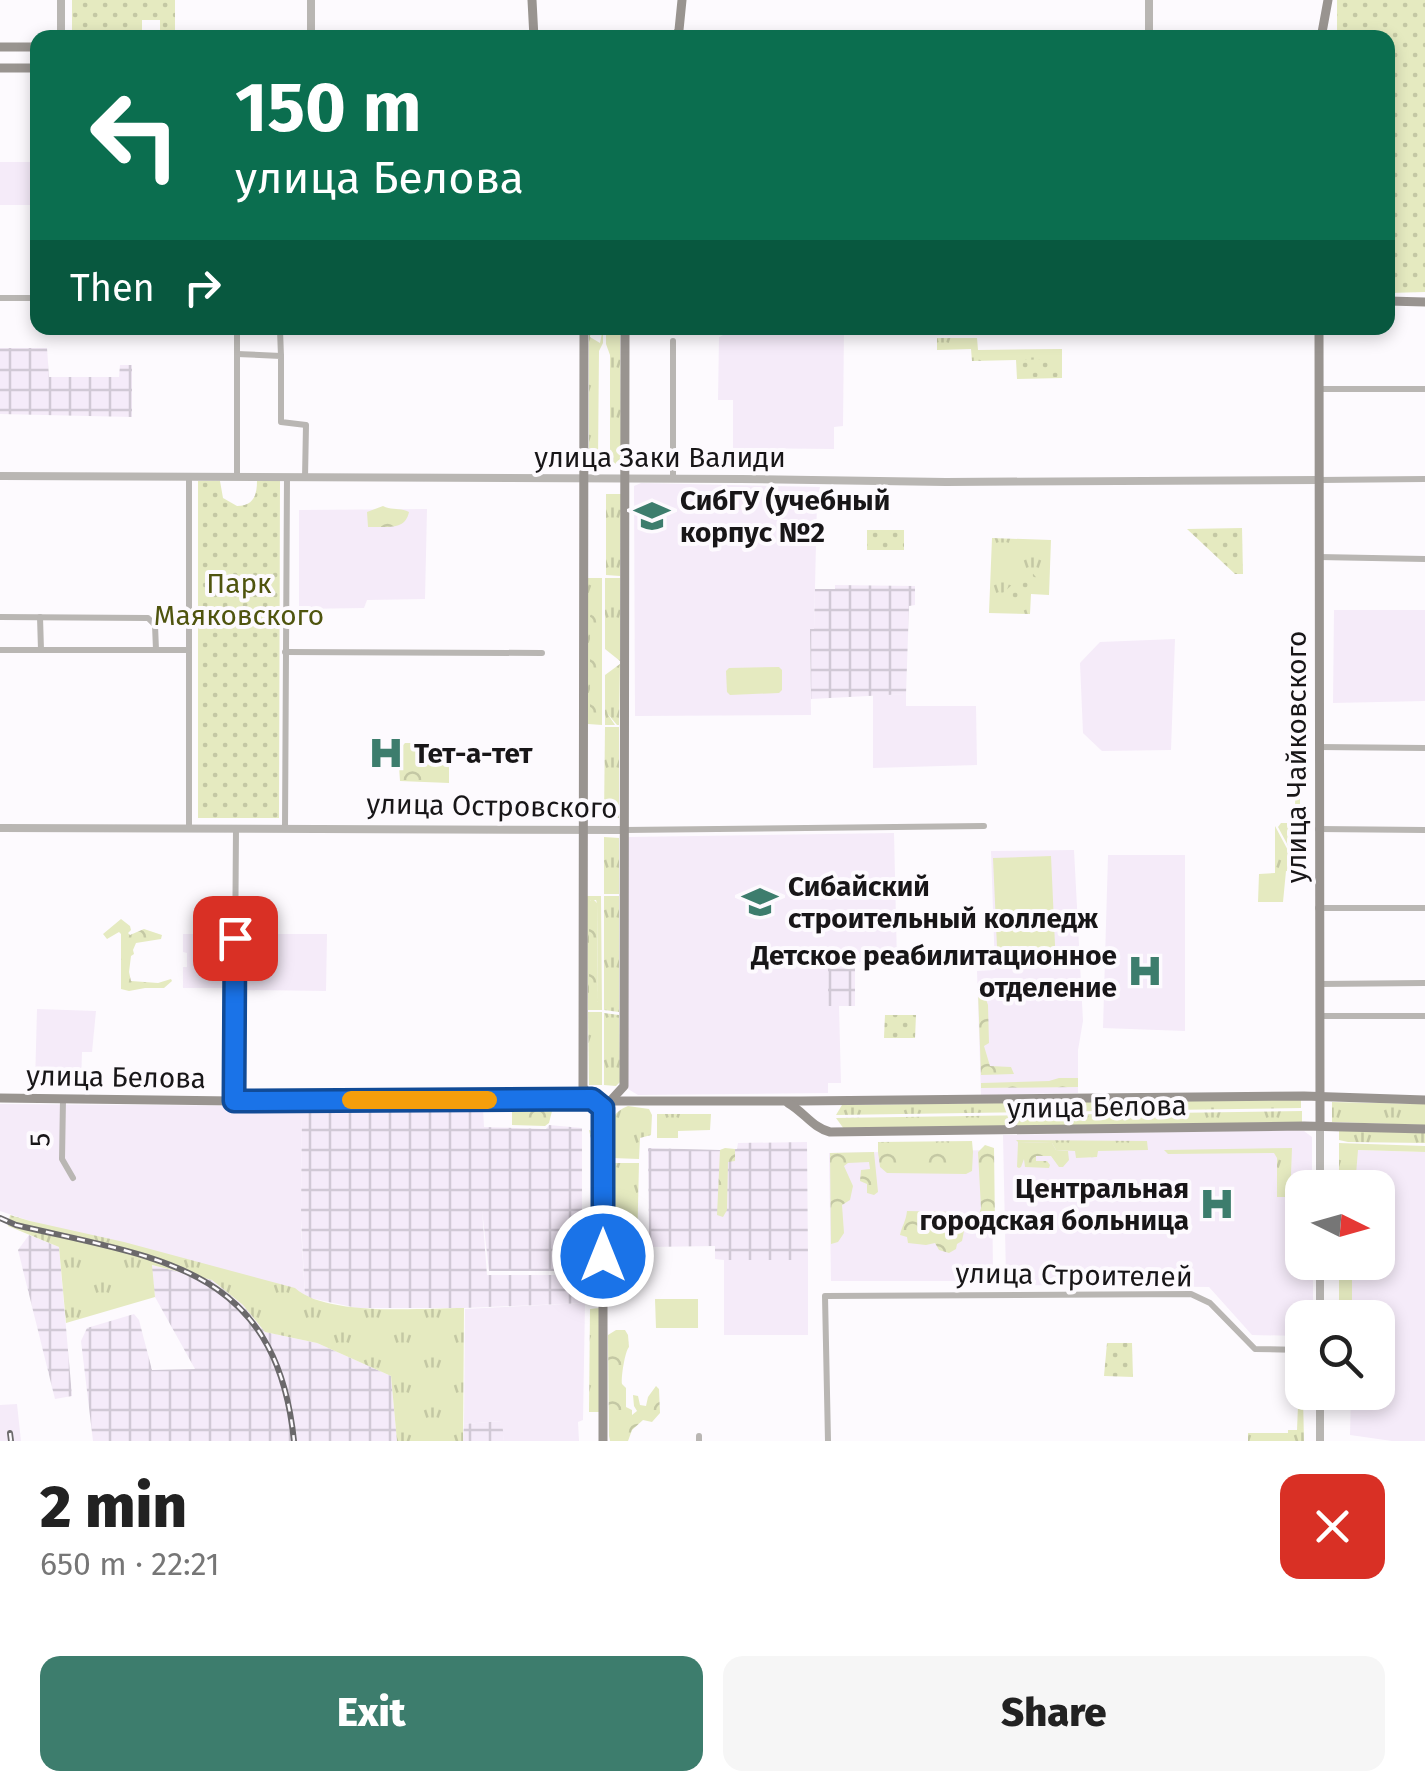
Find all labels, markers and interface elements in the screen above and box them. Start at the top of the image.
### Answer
text: 150 m [235,66,422,150]
icon: left [70,70,200,200]
text: улица Белова [235,151,524,205]
icon: right [175,260,230,315]
text: Then [70,265,155,311]
street label: улица Заки Валиди [534,441,786,474]
place label: СибГУ (учебный корпус №2 [680,484,890,549]
school or university icon: СибГУ (учебный корпус №2 [633,497,671,535]
park label: Парк Маяковского [154,567,324,632]
street label: улица Чайковского [1280,631,1313,883]
hospital icon: Тет-а-тет [367,734,405,772]
place label: Тет-а-тет [414,737,533,770]
street label: улица Островского [366,787,618,825]
place label: Сибайский строительный колледж [788,870,1099,935]
school or university icon: Сибайский строительный колледж [741,883,779,921]
pin [193,896,278,981]
icon: arrive [208,911,263,966]
place label: Детское реабилитационное отделение [750,939,1117,1004]
hospital icon: Детское реабилитационное отделение [1126,952,1164,990]
street label: улица Белова [26,1059,206,1095]
street label: улица Белова [1007,1089,1187,1125]
street label: 5 [23,1133,57,1147]
north arrow [1285,1170,1395,1280]
map controls [1285,1170,1395,1410]
place label: Центральная городская больница [919,1172,1189,1237]
hospital icon: Центральная городская больница [1198,1185,1236,1223]
position arrow [551,1204,655,1308]
street label: улица Строителей [955,1256,1193,1294]
button: search [1285,1300,1395,1410]
text: 2 min [40,1471,187,1543]
button: close [1280,1474,1385,1579]
text: 650 m · 22:21 [40,1545,220,1583]
button: Exit [40,1656,703,1771]
button: Share [723,1656,1385,1771]

